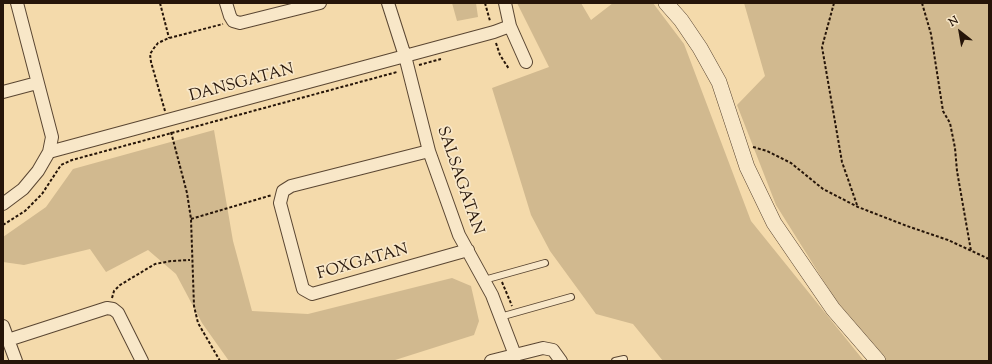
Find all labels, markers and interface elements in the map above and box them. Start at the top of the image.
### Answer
north arrow [940,12,980,52]
text: N [946,13,962,31]
street label: DANSGATAN [188,61,296,107]
street label: SALSAGATAN [431,124,487,238]
street label: FOXGATAN [315,241,411,285]

